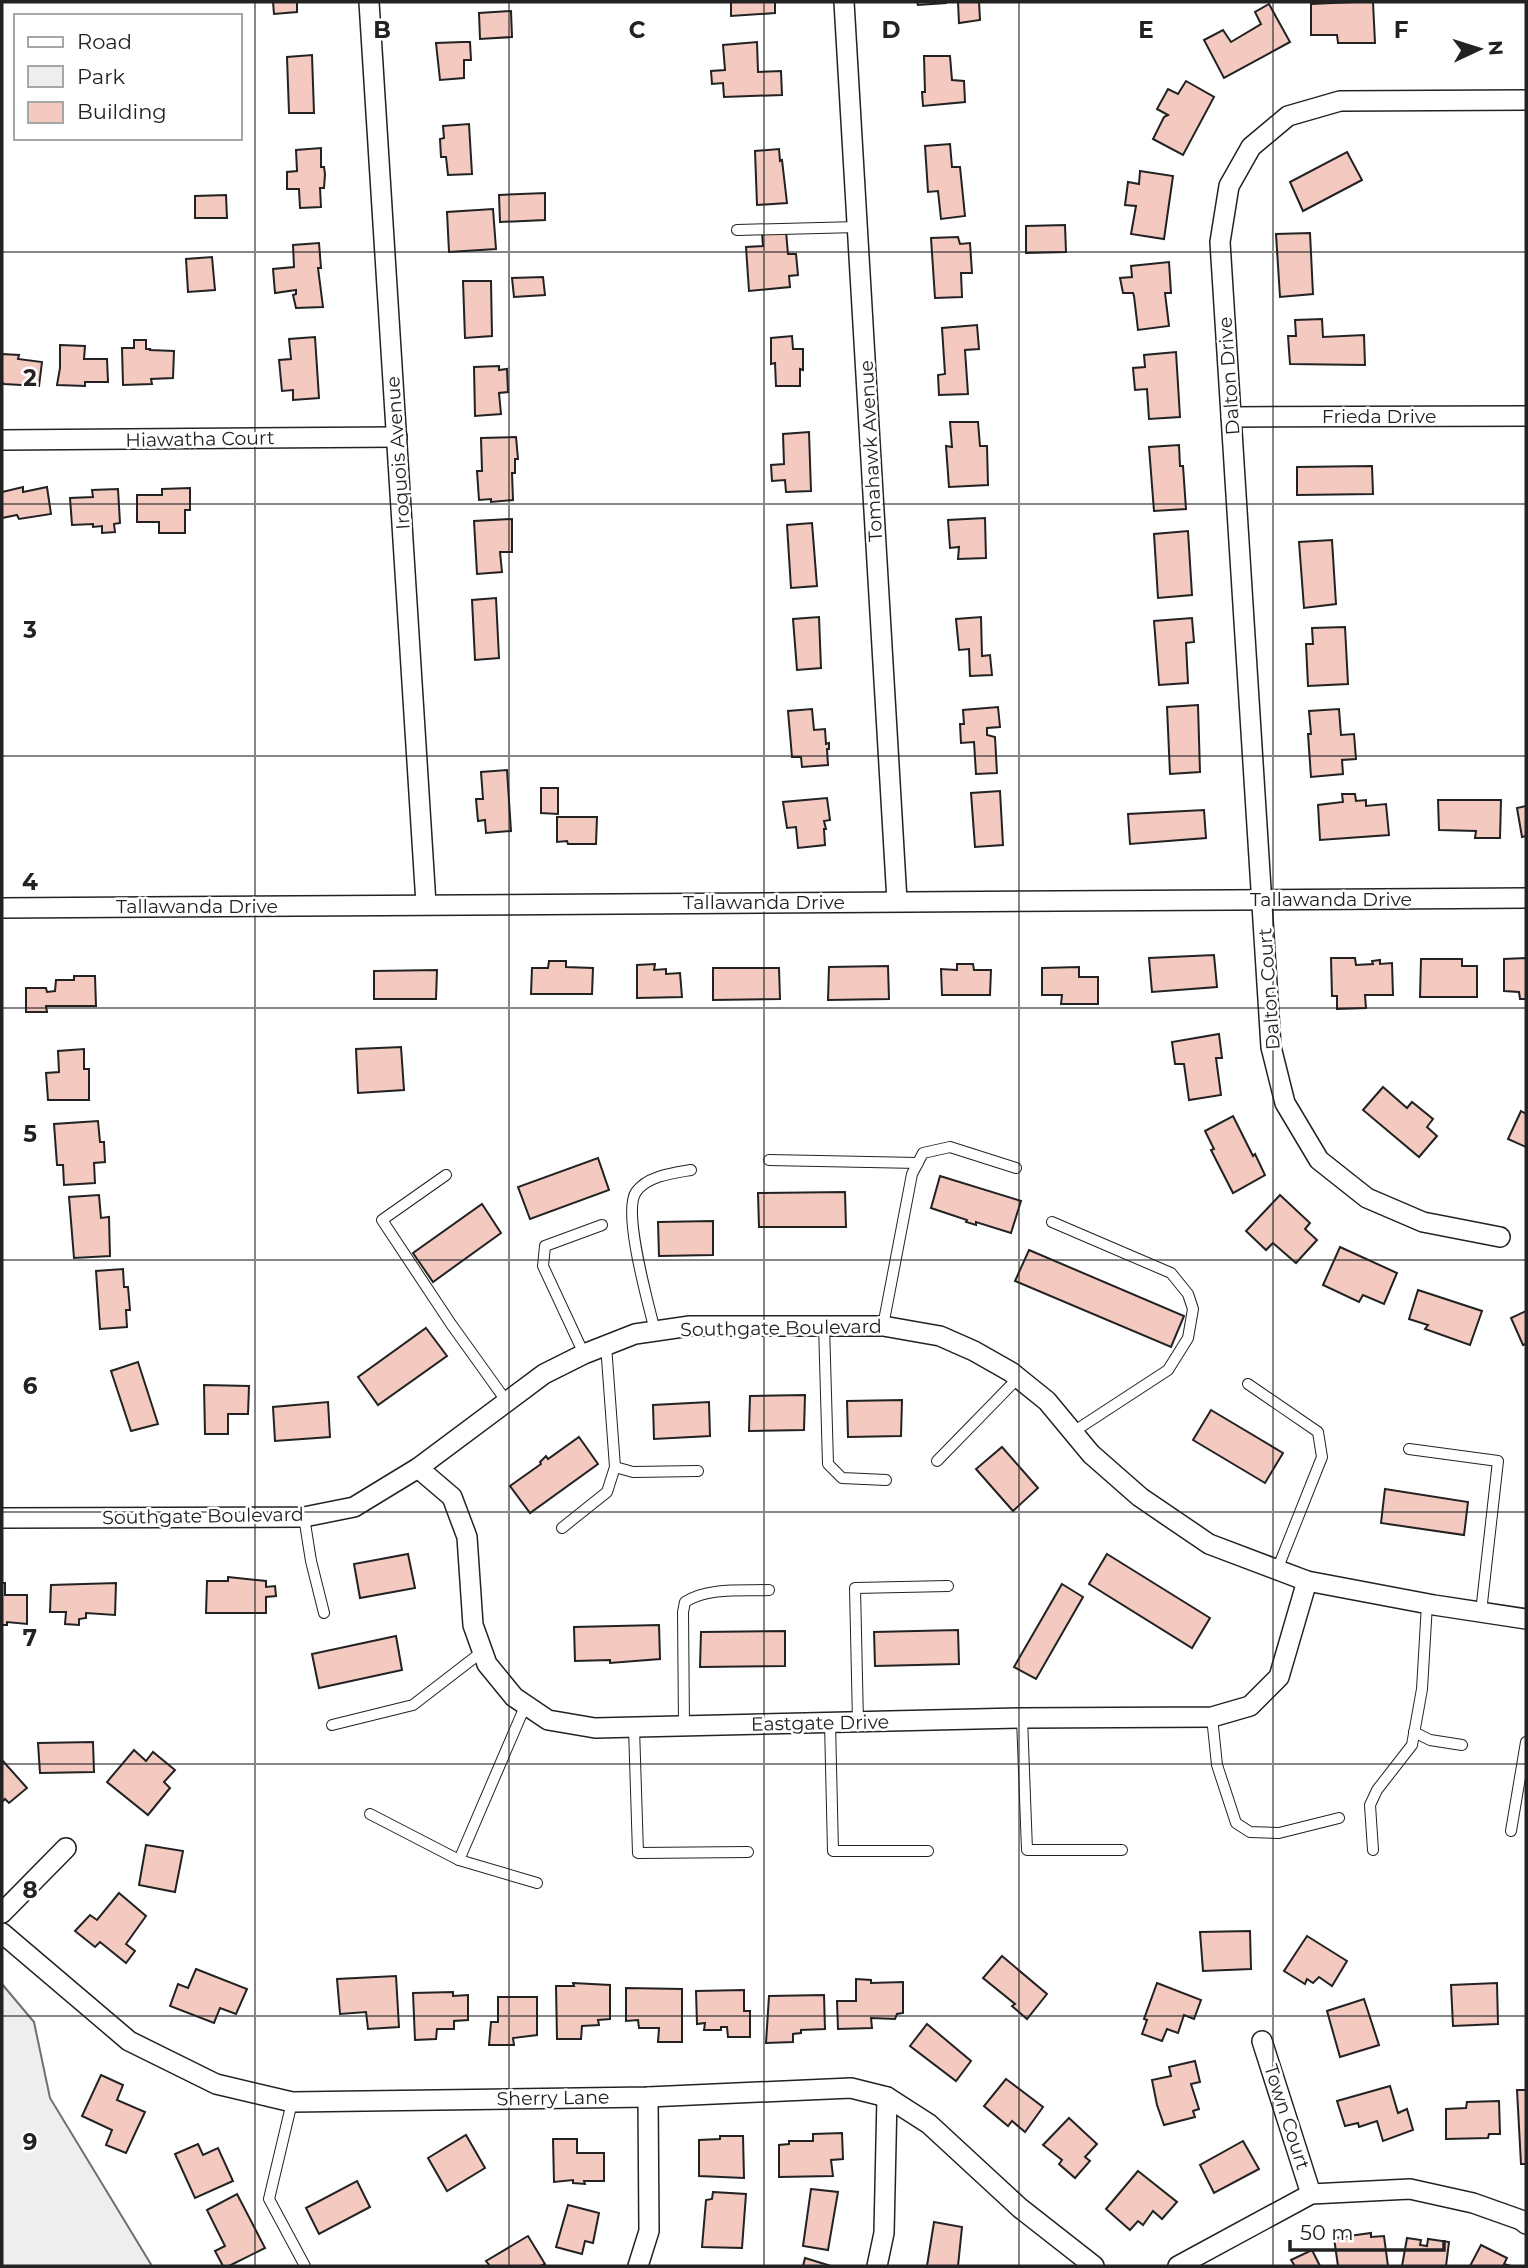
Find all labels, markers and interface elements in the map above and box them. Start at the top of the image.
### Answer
legend [14,14,242,140]
north arrow [1444,14,1514,84]
text: B [373,16,391,44]
text: C [629,16,646,44]
text: D [882,16,901,44]
text: E [1138,16,1154,44]
text: F [1394,16,1409,44]
text: Road [77,29,132,54]
text: N [1483,39,1507,56]
text: Park [77,64,125,89]
text: Building [77,99,167,124]
street label: Dalton Drive [1213,316,1245,436]
street label: Tomahawk Avenue [855,360,887,542]
text: 2 [23,364,37,392]
street label: Iroquois Avenue [381,376,415,530]
street label: Frieda Drive [1322,405,1436,428]
street label: Hiawatha Court [125,426,275,452]
text: 3 [22,616,37,644]
text: 4 [22,868,38,896]
street label: Tallawanda Drive [1250,888,1412,911]
street label: Tallawanda Drive [683,891,845,914]
street label: Tallawanda Drive [116,895,278,918]
street label: Dalton Court [1253,927,1285,1051]
text: 5 [23,1120,37,1148]
street label: Southgate Boulevard [680,1315,882,1341]
text: 6 [23,1372,38,1400]
street label: Southgate Boulevard [102,1503,304,1529]
text: 7 [23,1624,37,1652]
street label: Eastgate Drive [751,1710,889,1736]
text: 8 [22,1876,38,1904]
street label: Town Court [1259,2061,1315,2173]
street label: Sherry Lane [496,2086,610,2110]
text: 9 [23,2128,37,2156]
scale bar [1290,2208,1444,2252]
text: 50 m [1300,2220,1354,2245]

